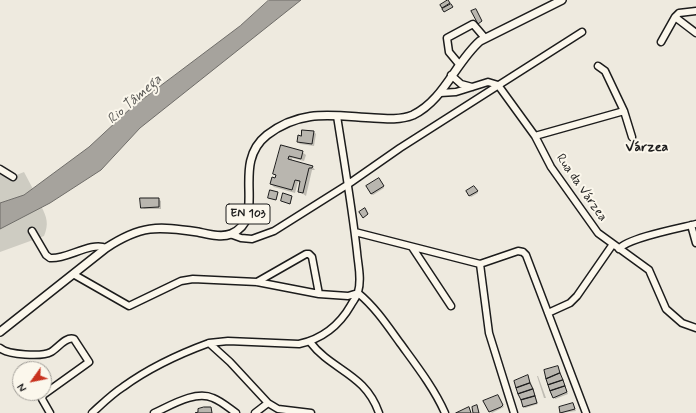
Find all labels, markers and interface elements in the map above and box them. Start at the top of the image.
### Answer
water label: Rio Tâmega [104,72,166,128]
district label: Várzea [626,140,668,156]
street label: Rua da Várzea [552,151,610,225]
road number: EN 103 [226,204,270,224]
north arrow [12,361,52,401]
text: N [15,380,31,394]

